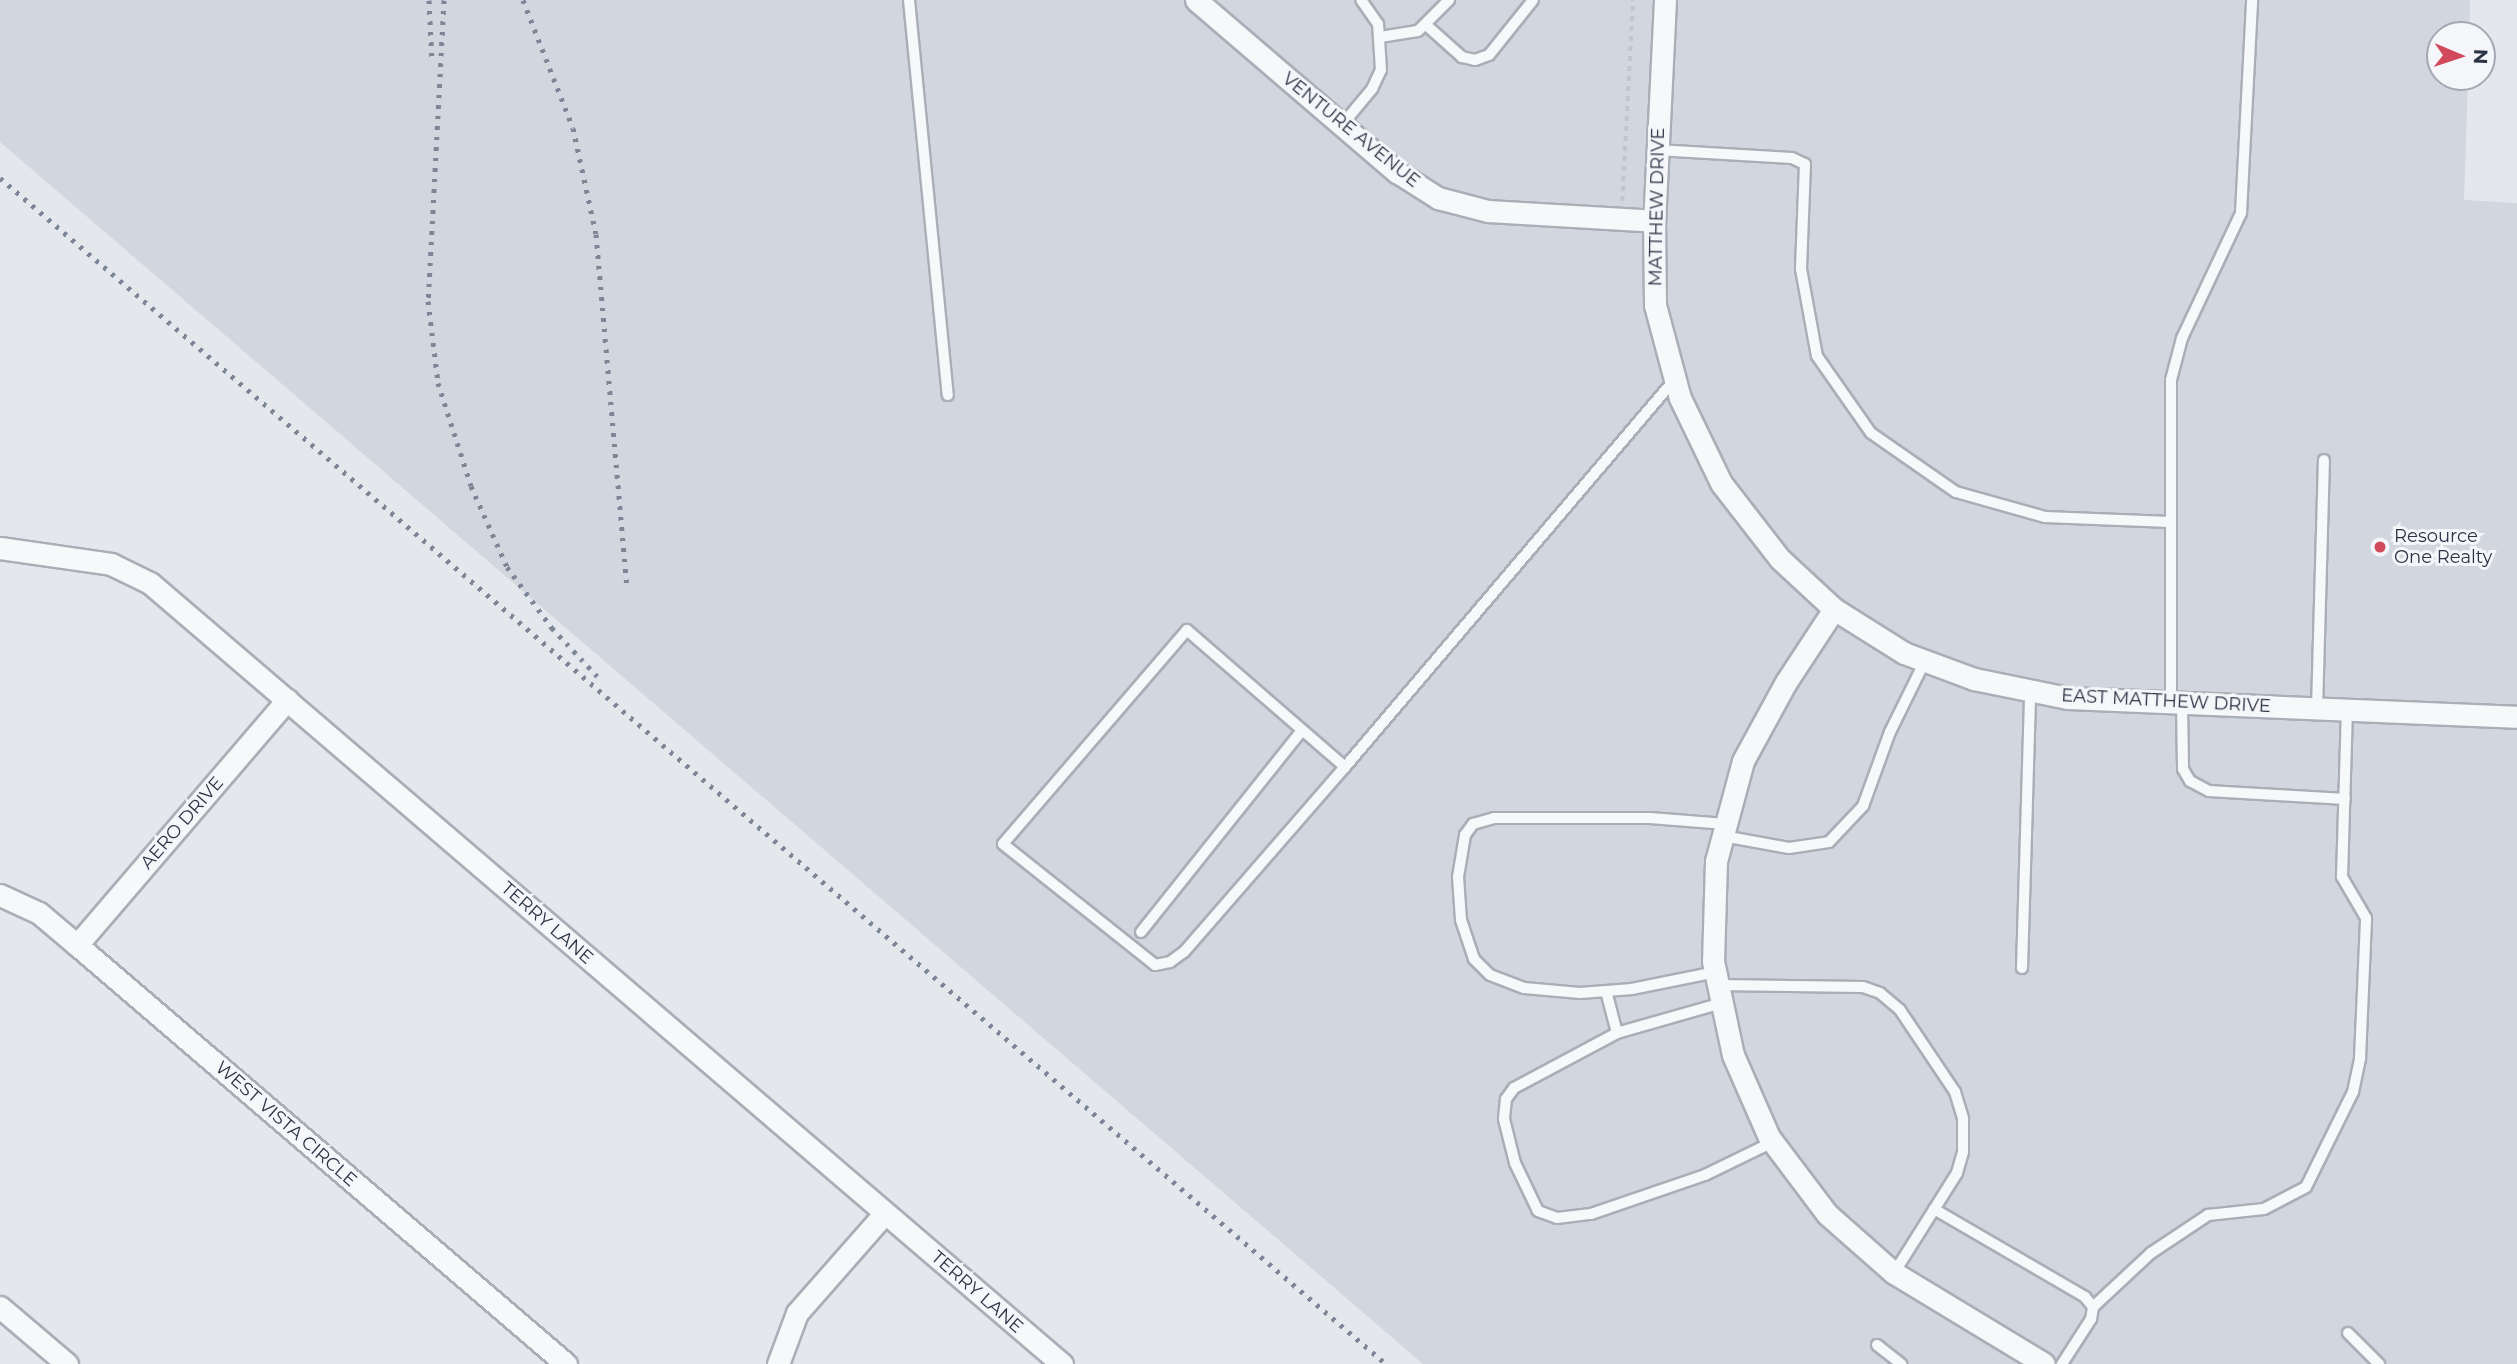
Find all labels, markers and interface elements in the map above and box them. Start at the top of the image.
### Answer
north arrow [2426,21,2496,91]
text: N [2469,49,2492,65]
street label: VENTURE AVENUE [1278,68,1424,192]
street label: MATTHEW DRIVE [1645,127,1669,287]
place label: Resource One Realty [2394,526,2492,568]
marker: Resource One Realty [2372,539,2388,555]
street label: EAST MATTHEW DRIVE [2061,685,2271,717]
street label: AERO DRIVE [136,772,228,874]
street label: TERRY LANE [497,877,597,969]
street label: WEST VISTA CIRCLE [211,1057,361,1191]
street label: TERRY LANE [927,1246,1027,1338]

